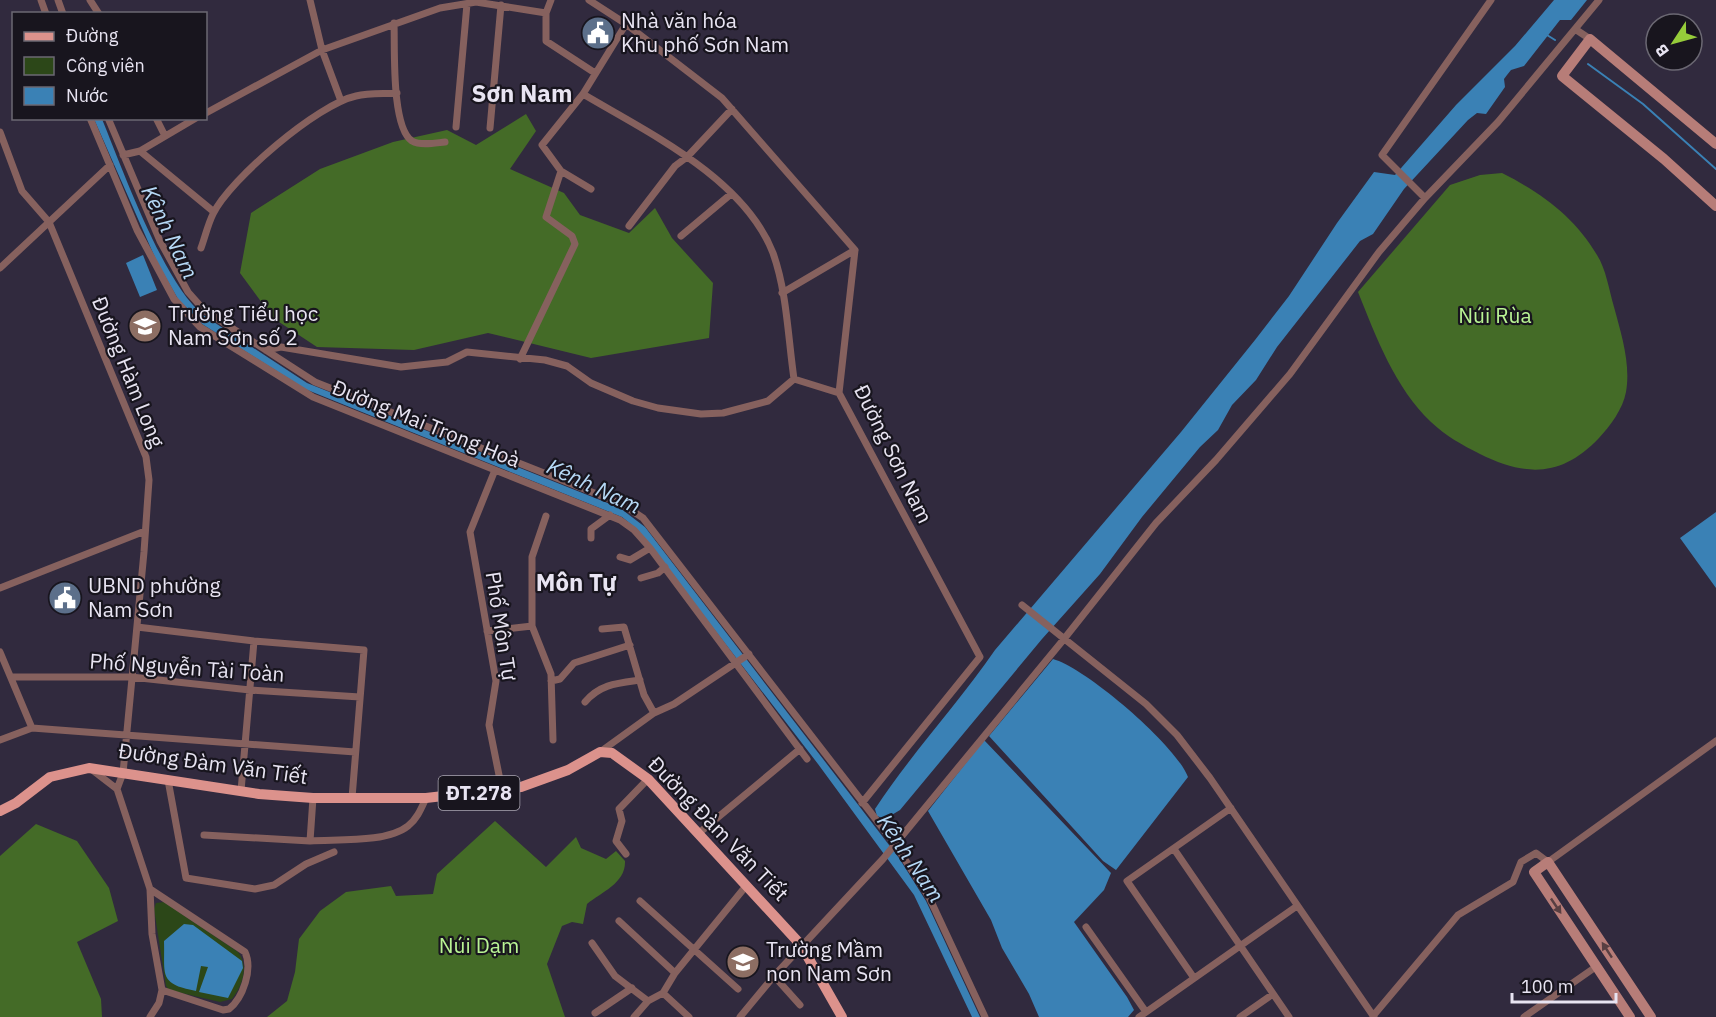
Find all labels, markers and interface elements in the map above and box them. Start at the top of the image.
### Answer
place label: Nhà văn hóa Khu phố Sơn Nam [621,6,789,58]
legend [12,12,207,120]
north arrow [1644,12,1704,72]
public building icon: Nhà văn hóa Khu phố Sơn Nam [580,15,616,51]
text: Đường [66,24,119,47]
text: B [1650,40,1673,61]
text: Công viên [66,54,145,77]
district label: Sơn Nam [472,77,572,109]
text: Nước [66,84,108,107]
water label: Kênh Nam [135,180,206,283]
street label: Đường Hàm Long [86,292,172,451]
place label: Trường Tiểu học Nam Sơn số 2 [168,299,318,351]
park label: Núi Rùa [1458,301,1532,329]
school or university icon: Trường Tiểu học Nam Sơn số 2 [127,308,163,344]
street label: Đường Mai Trọng Hoà [328,373,525,474]
street label: Đường Sơn Nam [848,380,940,528]
water label: Kênh Nam [543,451,646,520]
district label: Môn Tự [536,566,617,598]
street label: Phố Môn Tự [480,569,524,682]
place label: UBND phường Nam Sơn [88,571,221,623]
public building icon: UBND phường Nam Sơn [47,580,83,616]
street label: Phố Nguyễn Tài Toàn [89,646,286,688]
street label: Đường Đàm Văn Tiết [117,736,310,790]
street label: Đường Đàm Văn Tiết [642,750,795,907]
road number: ĐT.278 [438,776,520,810]
water label: Kênh Nam [871,808,952,907]
one-way arrow [1550,898,1561,914]
park label: Núi Dạm [439,931,519,959]
place label: Trường Mầm non Nam Sơn [766,935,892,987]
one-way arrow [1601,943,1613,959]
school or university icon: Trường Mầm non Nam Sơn [725,944,761,980]
scale bar [1512,966,1616,1004]
text: 100 m [1521,975,1573,998]

